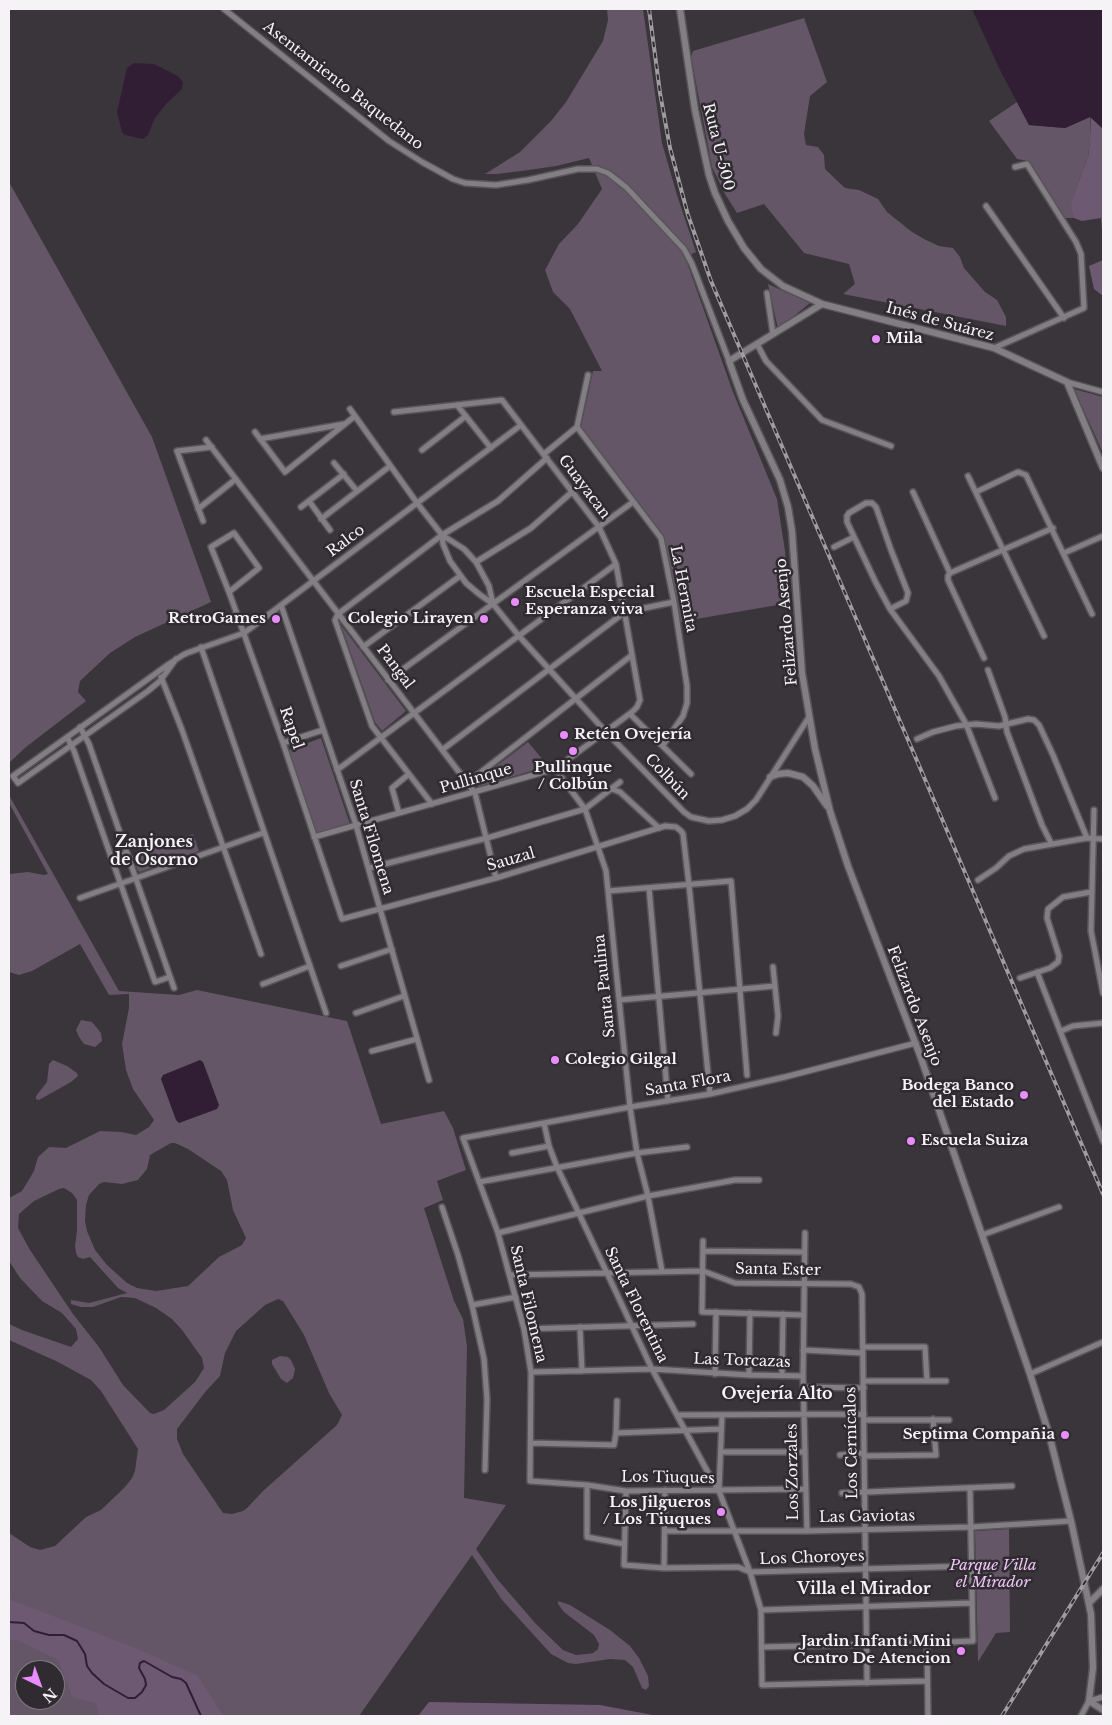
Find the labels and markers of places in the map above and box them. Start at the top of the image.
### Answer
place label: Mila [886,330,923,348]
marker: Mila [870,333,882,345]
place label: Escuela Especial Esperanza viva [525,584,655,619]
marker: Escuela Especial Esperanza viva [509,596,521,608]
place label: RetroGames [168,610,266,628]
place label: Colegio Lirayen [348,610,474,628]
marker: RetroGames [270,613,282,625]
marker: Colegio Lirayen [478,613,490,625]
place label: Retén Ovejería [574,726,692,744]
marker: Retén Ovejería [558,729,570,741]
marker: Pullinque / Colbún [567,745,579,757]
place label: Pullinque / Colbún [534,759,612,794]
place label: Colegio Gilgal [565,1051,677,1069]
marker: Colegio Gilgal [549,1054,561,1066]
place label: Bodega Banco del Estado [901,1077,1014,1112]
marker: Bodega Banco del Estado [1018,1089,1030,1101]
place label: Escuela Suiza [921,1132,1028,1150]
marker: Escuela Suiza [905,1135,917,1147]
place label: Septima Compañia [903,1426,1055,1444]
marker: Septima Compañia [1059,1429,1071,1441]
place label: Los Jilgueros / Los Tiuques [603,1494,711,1529]
marker: Los Jilgueros / Los Tiuques [715,1506,727,1518]
place label: Jardin Infanti Mini Centro De Atencion [793,1633,951,1668]
marker: Jardin Infanti Mini Centro De Atencion [955,1645,967,1657]

